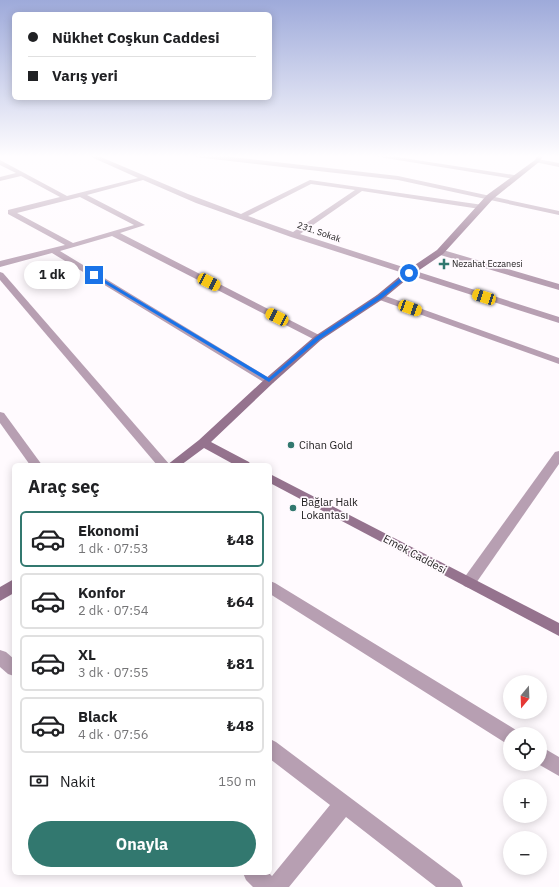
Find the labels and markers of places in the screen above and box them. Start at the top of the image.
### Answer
place label: Nezahat Eczanesi [452,258,523,269]
marker: Nezahat Eczanesi [439,259,449,269]
place label: Cihan Gold [299,438,353,452]
marker: Cihan Gold [286,440,296,450]
place label: Bağlar Halk Lokantası [301,495,358,522]
marker: Bağlar Halk Lokantası [288,503,298,513]

